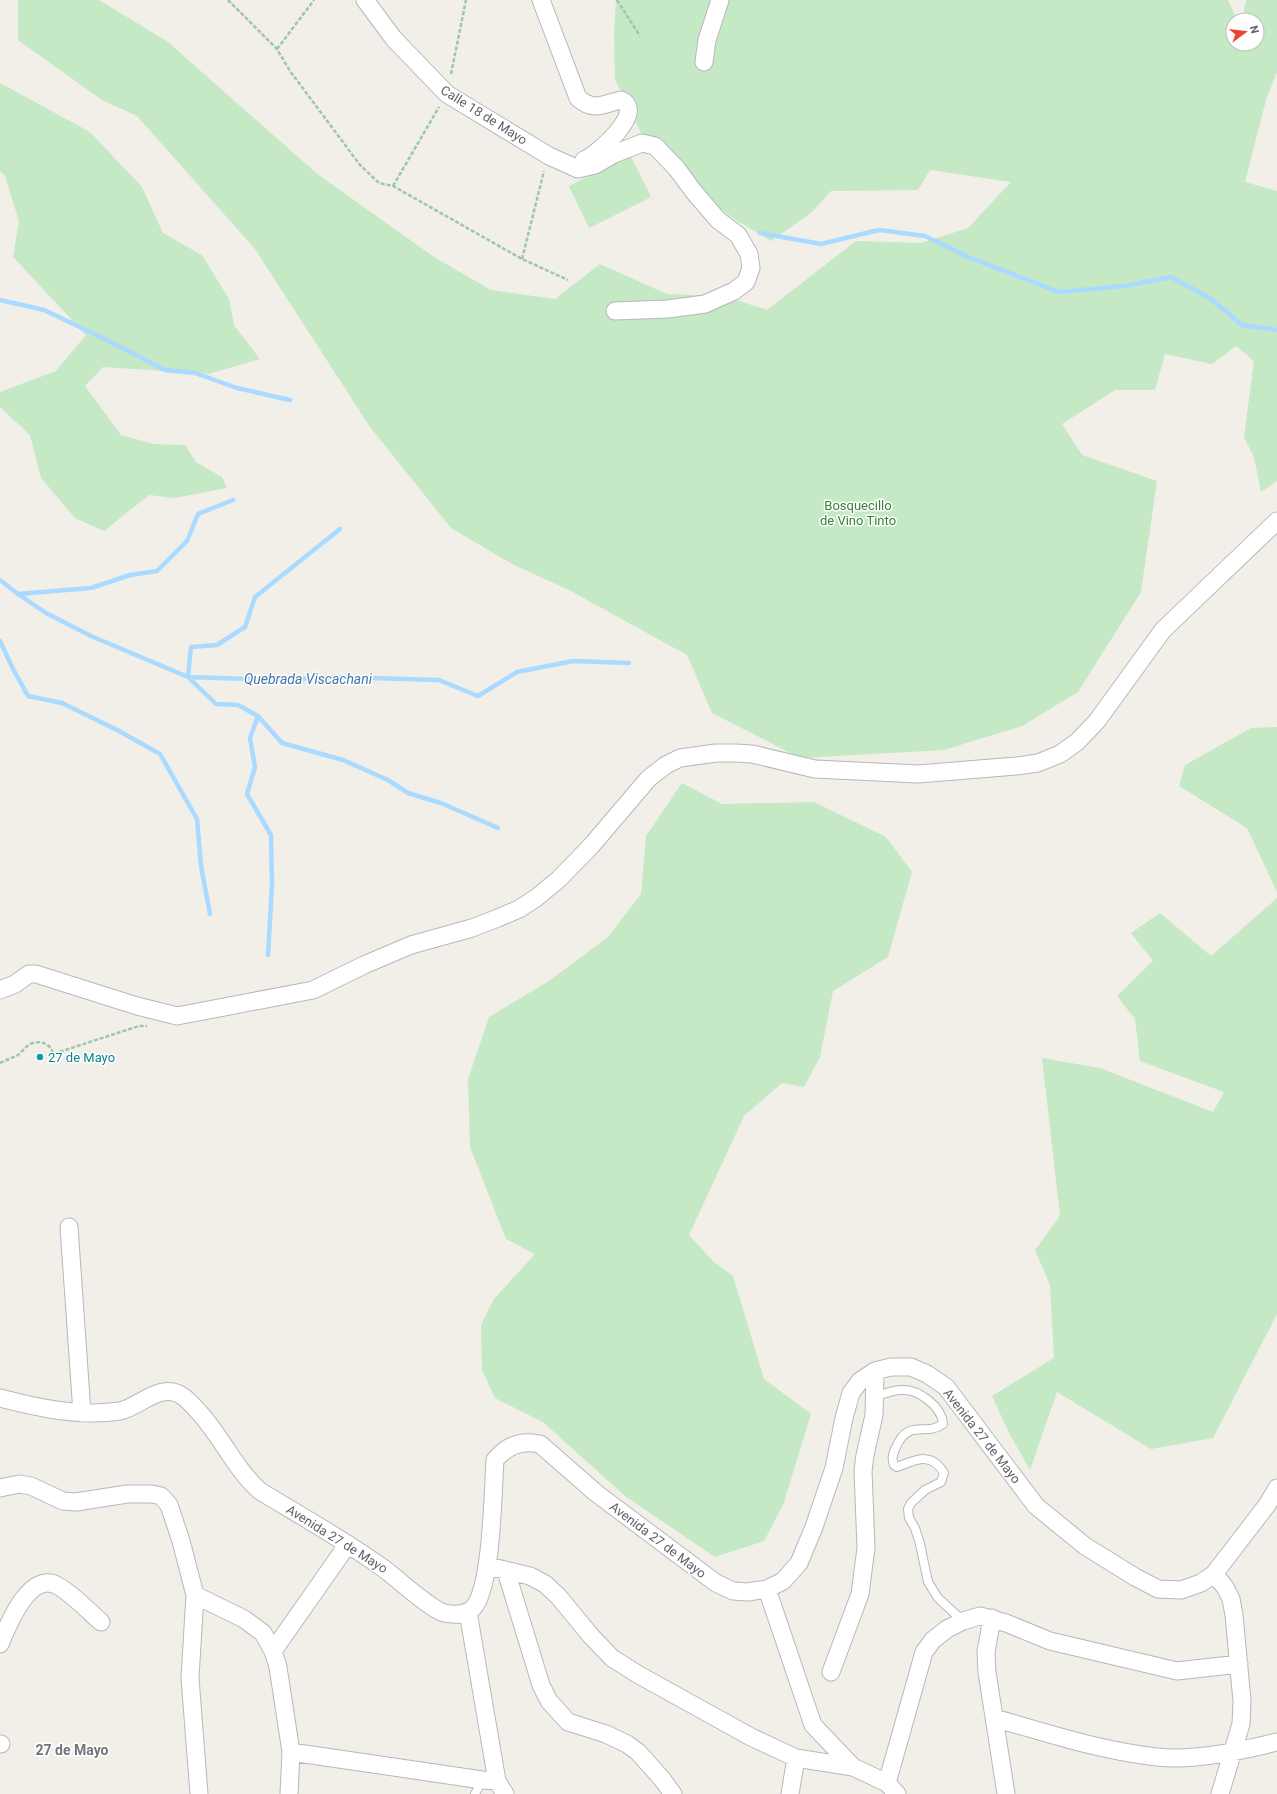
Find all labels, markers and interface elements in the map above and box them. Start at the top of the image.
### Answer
north arrow [1225,12,1265,52]
text: N [1247,24,1262,35]
street label: Calle 18 de Mayo [438,82,530,148]
park label: Bosquecillo de Vino Tinto [820,498,896,528]
water label: Quebrada Viscachani [244,671,373,687]
place label: 27 de Mayo [48,1050,115,1065]
marker: 27 de Mayo [35,1052,45,1062]
street label: Avenida 27 de Mayo [940,1386,1024,1486]
street label: Avenida 27 de Mayo [607,1499,709,1581]
street label: Avenida 27 de Mayo [284,1502,390,1576]
district label: 27 de Mayo [36,1742,109,1758]

